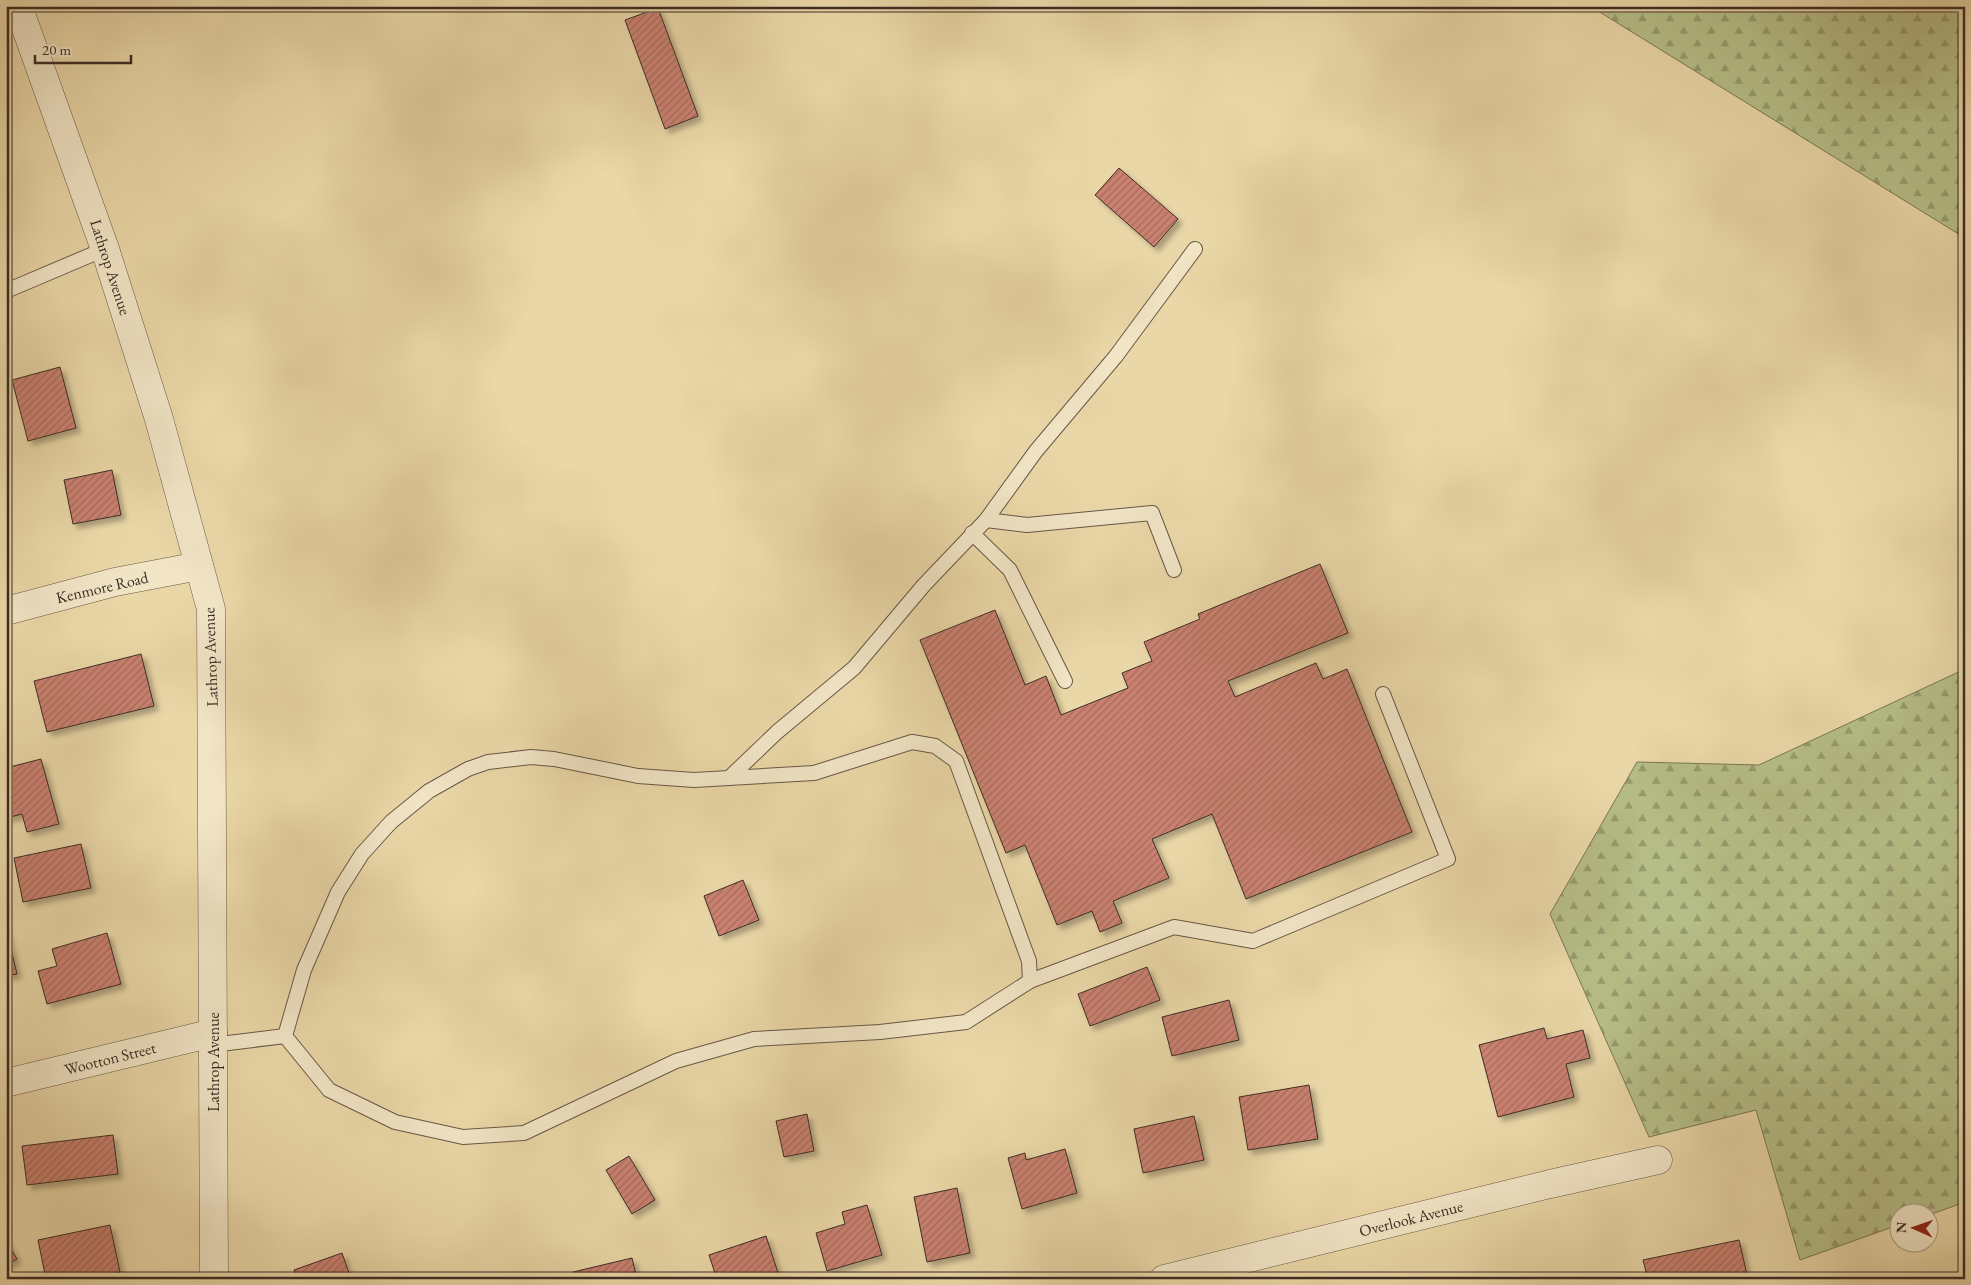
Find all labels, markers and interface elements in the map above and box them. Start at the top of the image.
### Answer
scale bar [35,32,131,64]
text: 20 m [42,40,71,59]
street label: Lathrop Avenue [85,217,136,318]
street label: Kenmore Road [54,566,151,608]
street label: Lathrop Avenue [198,607,223,707]
street label: Lathrop Avenue [203,1012,224,1112]
street label: Wootton Street [62,1037,158,1080]
street label: Overlook Avenue [1357,1195,1465,1242]
north arrow [1888,1202,1938,1252]
text: N [1892,1221,1910,1234]

